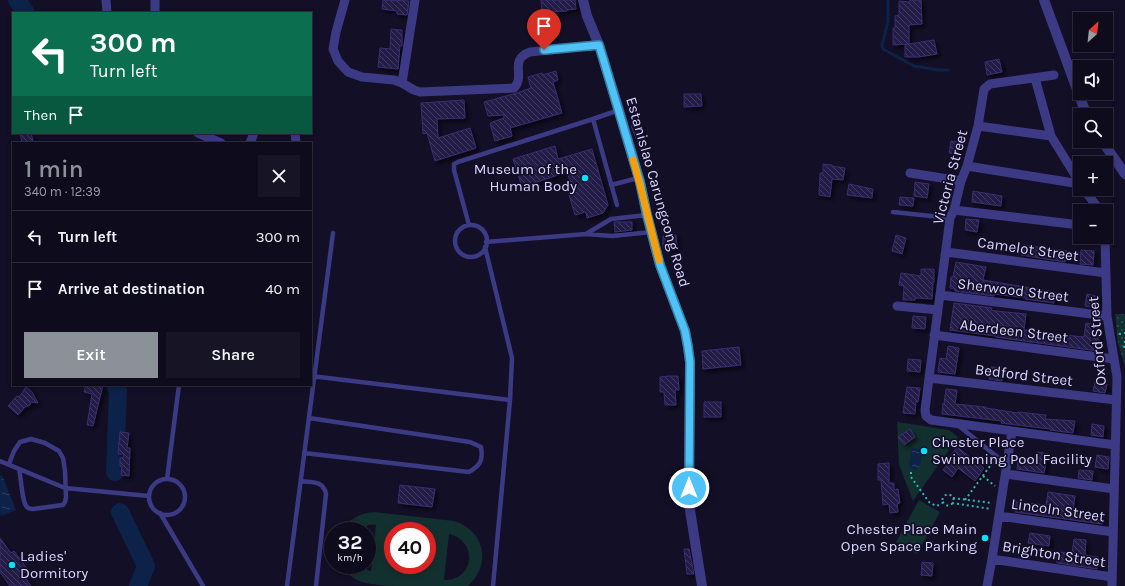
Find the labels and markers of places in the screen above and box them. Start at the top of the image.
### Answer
pin [527,9,561,50]
place label: Museum of the Human Body [474,160,577,195]
marker: Museum of the Human Body [580,173,590,183]
place label: Chester Place Swimming Pool Facility [932,433,1092,468]
marker: Chester Place Swimming Pool Facility [919,446,929,456]
place label: Chester Place Main Open Space Parking [841,520,978,555]
marker: Chester Place Main Open Space Parking [980,533,990,543]
place label: Ladies' Dormitory [20,547,88,582]
marker: Ladies' Dormitory [7,560,17,570]

